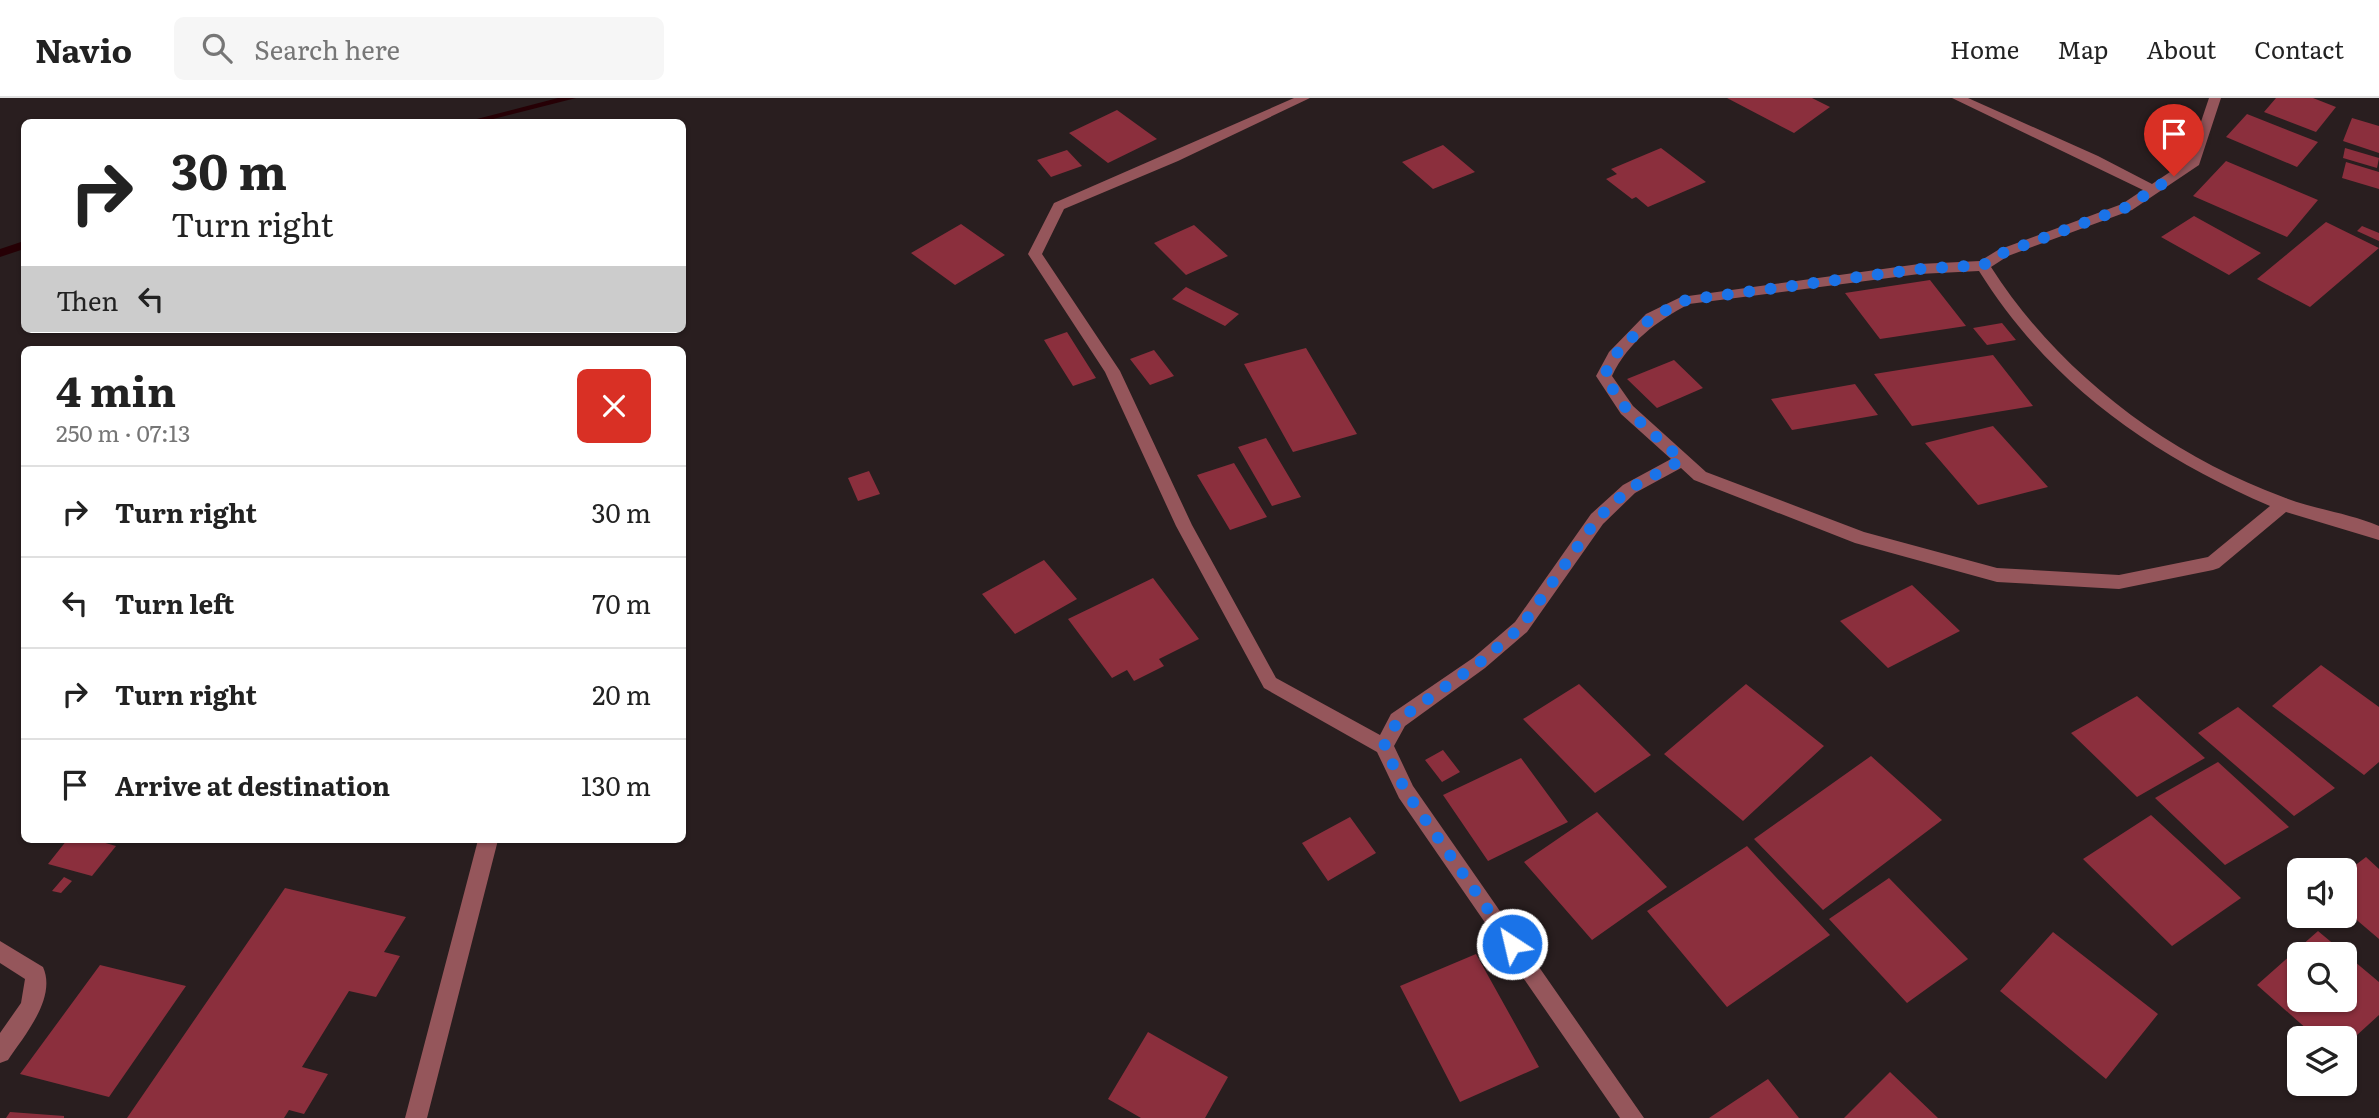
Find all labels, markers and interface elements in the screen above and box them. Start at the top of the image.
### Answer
search box [174,17,664,80]
text: Navio [35,24,132,73]
icon: search [198,29,236,67]
text: Search here [254,29,400,68]
text: Home [1950,31,2019,66]
text: Map [2057,31,2108,66]
text: About [2146,31,2216,66]
text: Contact [2254,31,2344,66]
pin [2144,104,2204,176]
icon: arrive [2155,115,2193,153]
text: 30 m [171,132,287,205]
icon: right [56,147,147,238]
text: Turn right [171,199,333,247]
text: Then [56,280,118,319]
icon: left [132,280,170,318]
text: 4 min [56,358,176,420]
button: close [577,369,651,443]
text: 250 m · 07:13 [56,415,190,449]
text: Turn right [115,492,257,531]
text: 30 m [591,492,651,531]
icon: right [56,493,94,531]
text: Turn left [115,583,234,622]
text: 70 m [592,583,651,622]
icon: left [56,584,94,622]
text: Turn right [115,674,257,713]
text: 20 m [592,674,651,713]
icon: right [56,675,94,713]
text: Arrive at destination [115,765,390,804]
text: 130 m [581,765,651,804]
icon: arrive [56,766,94,804]
map controls [2287,858,2357,1096]
button: sound [2287,858,2357,928]
position arrow [1475,907,1549,981]
button: search [2287,942,2357,1012]
button: layers [2287,1026,2357,1096]

